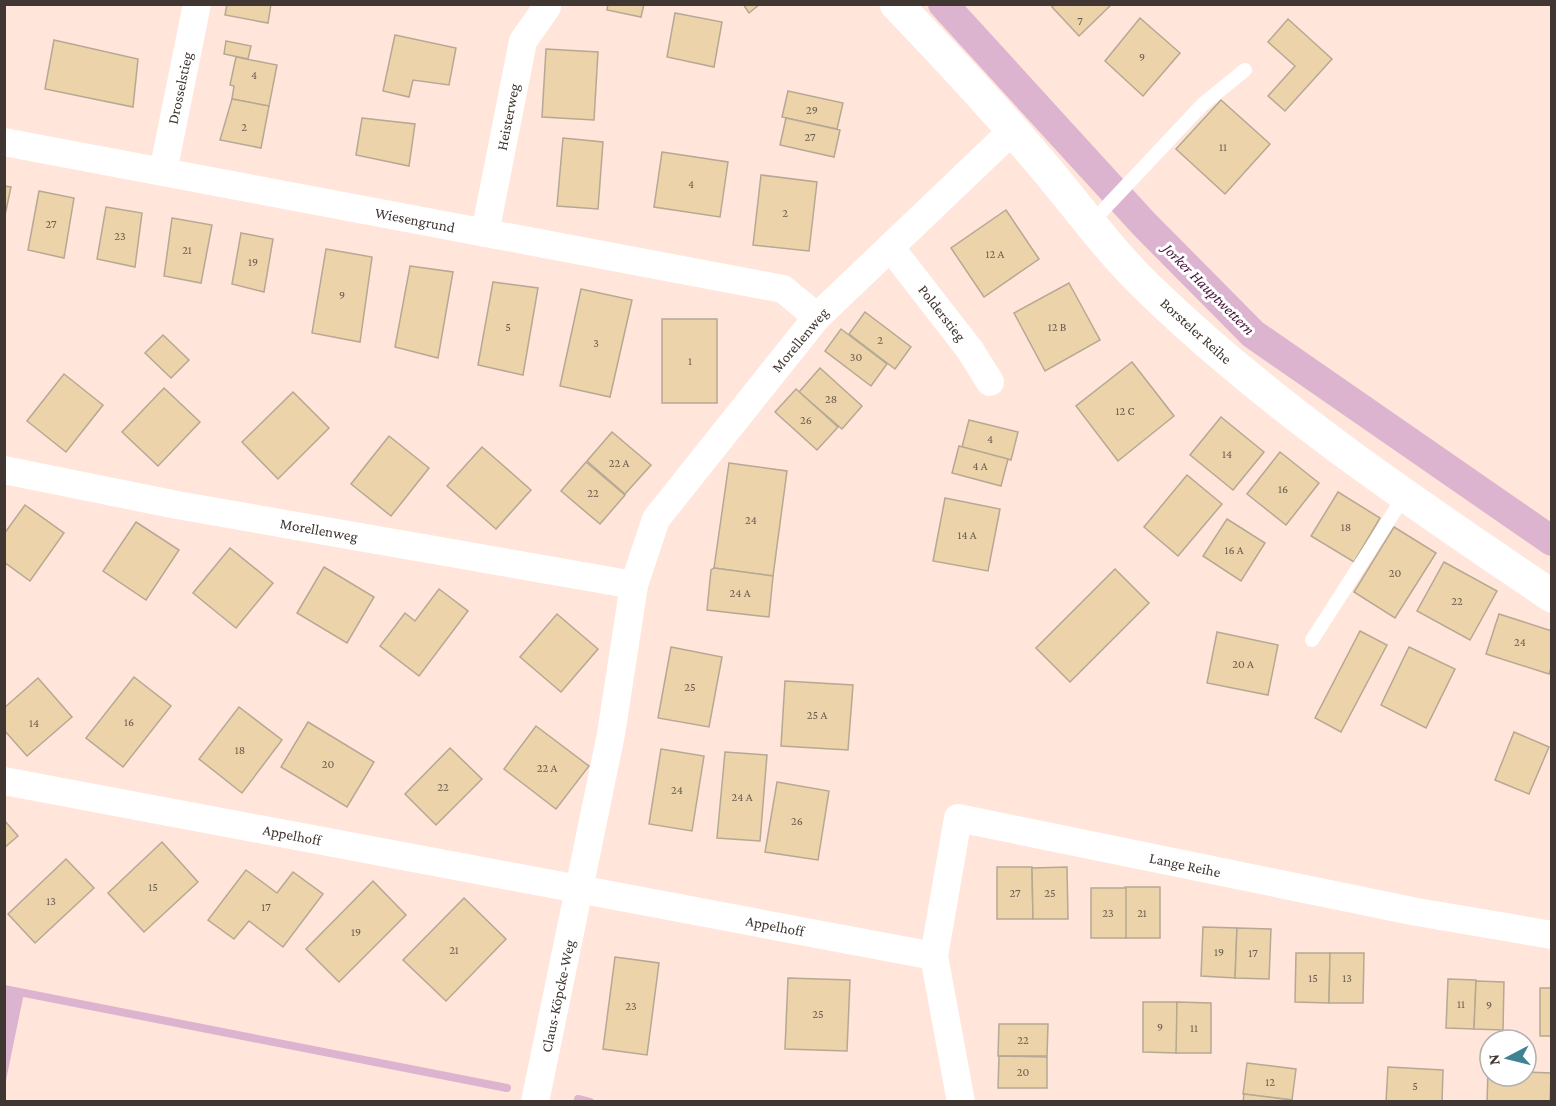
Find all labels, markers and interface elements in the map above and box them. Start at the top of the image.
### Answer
house number: 7 [1077,14,1083,28]
street label: Drosselstieg [165,50,196,126]
house number: 9 [1139,50,1145,64]
house number: 4 [251,68,257,82]
street label: Heisterweg [494,82,523,152]
house number: 29 [806,103,818,117]
house number: 2 [241,120,247,134]
house number: 27 [804,130,816,144]
house number: 11 [1219,140,1227,154]
house number: 4 [688,177,694,191]
street label: Wiesengrund [373,204,456,237]
house number: 2 [782,206,788,220]
house number: 27 [45,217,57,231]
house number: 23 [114,229,126,243]
water label: Jorker Hauptwettern [1157,238,1258,339]
house number: 21 [182,243,192,257]
house number: 12 A [986,247,1005,261]
house number: 19 [248,255,258,269]
street label: Polderstieg [914,282,969,345]
house number: 9 [339,288,345,302]
street label: Borsteler Reihe [1157,295,1235,367]
street label: Morellenweg [769,305,832,376]
house number: 5 [505,320,511,334]
house number: 12 B [1048,320,1067,334]
house number: 2 [877,333,883,347]
house number: 3 [593,336,599,350]
house number: 30 [850,350,862,364]
house number: 1 [688,354,692,368]
house number: 28 [825,392,837,406]
house number: 12 C [1115,404,1135,418]
house number: 26 [800,413,812,427]
house number: 4 [987,432,993,446]
house number: 14 [1222,447,1232,461]
house number: 22 A [609,456,629,470]
house number: 4 A [972,459,988,473]
house number: 16 [1278,482,1288,496]
house number: 22 [587,486,599,500]
house number: 24 [745,513,757,527]
street label: Morellenweg [279,515,359,546]
house number: 18 [1341,520,1351,534]
house number: 14 A [957,528,977,542]
house number: 16 A [1224,543,1244,557]
house number: 20 [1389,566,1401,580]
house number: 24 A [730,586,751,600]
house number: 22 [1451,594,1463,608]
house number: 24 [1514,635,1526,649]
house number: 20 A [1232,657,1254,671]
house number: 25 [684,680,696,694]
house number: 25 A [807,708,827,722]
house number: 16 [124,715,134,729]
house number: 14 [29,716,39,730]
house number: 18 [235,743,245,757]
house number: 20 [322,757,334,771]
house number: 22 A [537,761,557,775]
house number: 22 [437,780,449,794]
house number: 24 [671,783,683,797]
house number: 24 A [732,790,753,804]
house number: 26 [791,814,803,828]
street label: Appelhoff [261,822,324,850]
street label: Lange Reihe [1148,850,1222,881]
house number: 15 [148,880,158,894]
house number: 27 [1009,886,1021,900]
house number: 25 [1044,886,1056,900]
house number: 13 [46,894,56,908]
house number: 17 [261,900,271,914]
house number: 23 [1102,906,1114,920]
house number: 21 [1137,906,1147,920]
street label: Appelhoff [744,913,807,941]
house number: 19 [351,925,361,939]
street label: Claus-Köpcke-Weg [538,938,579,1054]
house number: 21 [449,943,459,957]
house number: 19 [1214,945,1224,959]
house number: 17 [1248,946,1258,960]
house number: 15 [1308,971,1318,985]
house number: 13 [1342,971,1352,985]
house number: 11 [1457,997,1465,1011]
house number: 9 [1486,998,1492,1012]
house number: 23 [625,999,637,1013]
house number: 25 [812,1007,824,1021]
house number: 9 [1157,1020,1163,1034]
house number: 11 [1190,1021,1198,1035]
north arrow [1478,1028,1538,1088]
house number: 22 [1017,1033,1029,1047]
text: N [1484,1053,1503,1066]
house number: 20 [1017,1065,1029,1079]
house number: 12 [1265,1075,1275,1089]
house number: 5 [1412,1079,1418,1093]

